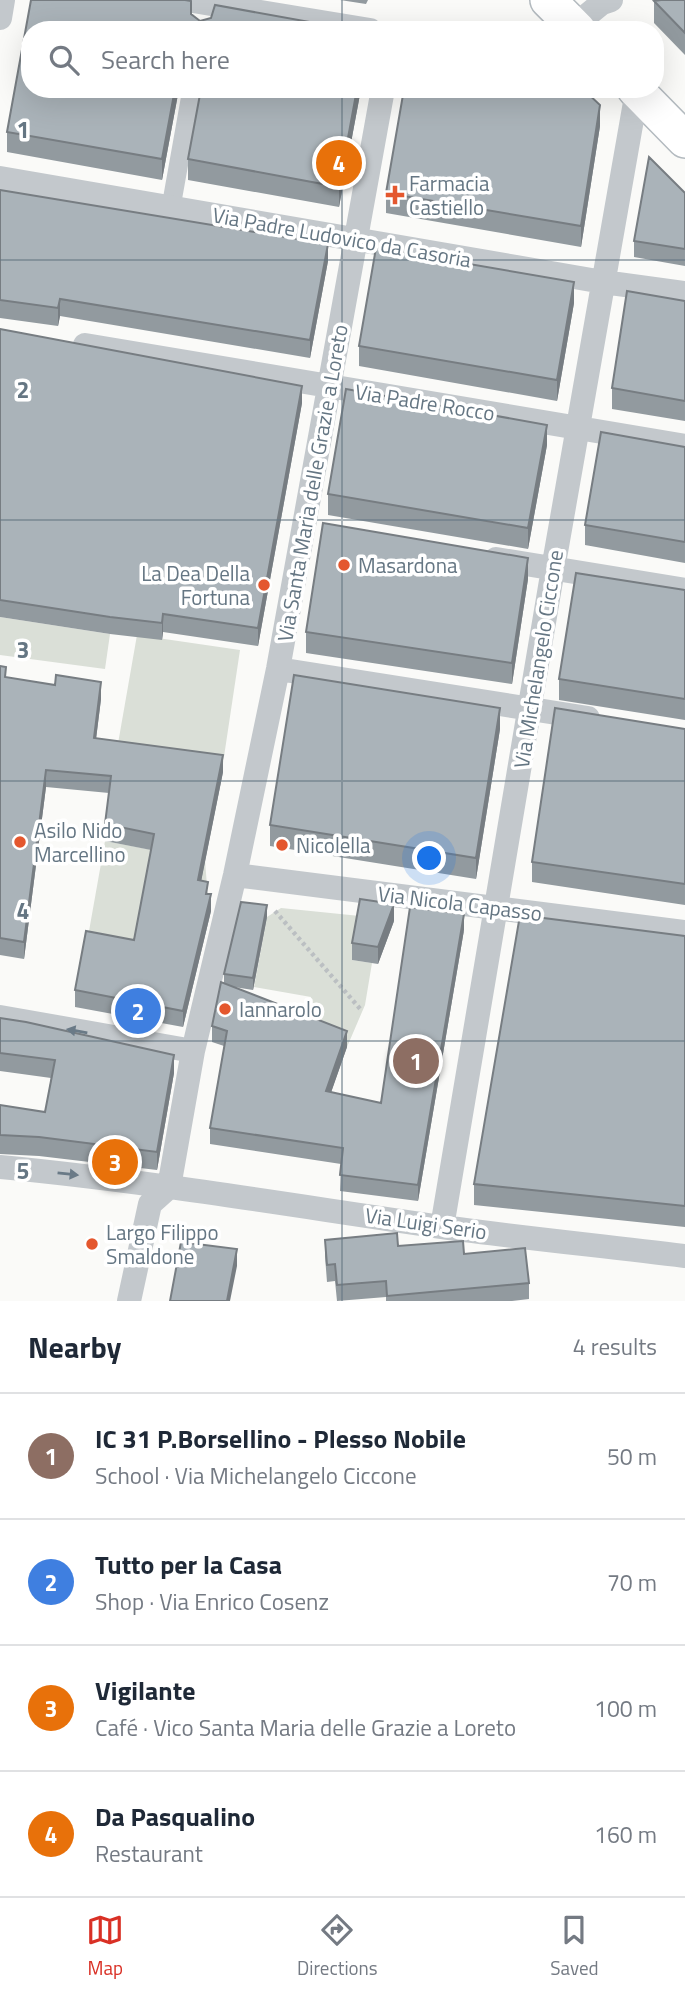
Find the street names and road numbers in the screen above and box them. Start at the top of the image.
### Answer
street label: Via Padre Ludovico da Casoria [210,198,474,276]
street label: Via Santa Maria delle Grazie a Loreto [268,322,356,644]
street label: Via Padre Rocco [353,375,497,429]
street label: Via Michelangelo Ciccone [505,547,571,771]
street label: Via Nicola Capasso [376,877,544,929]
street label: Via Luigi Serio [363,1199,489,1247]

